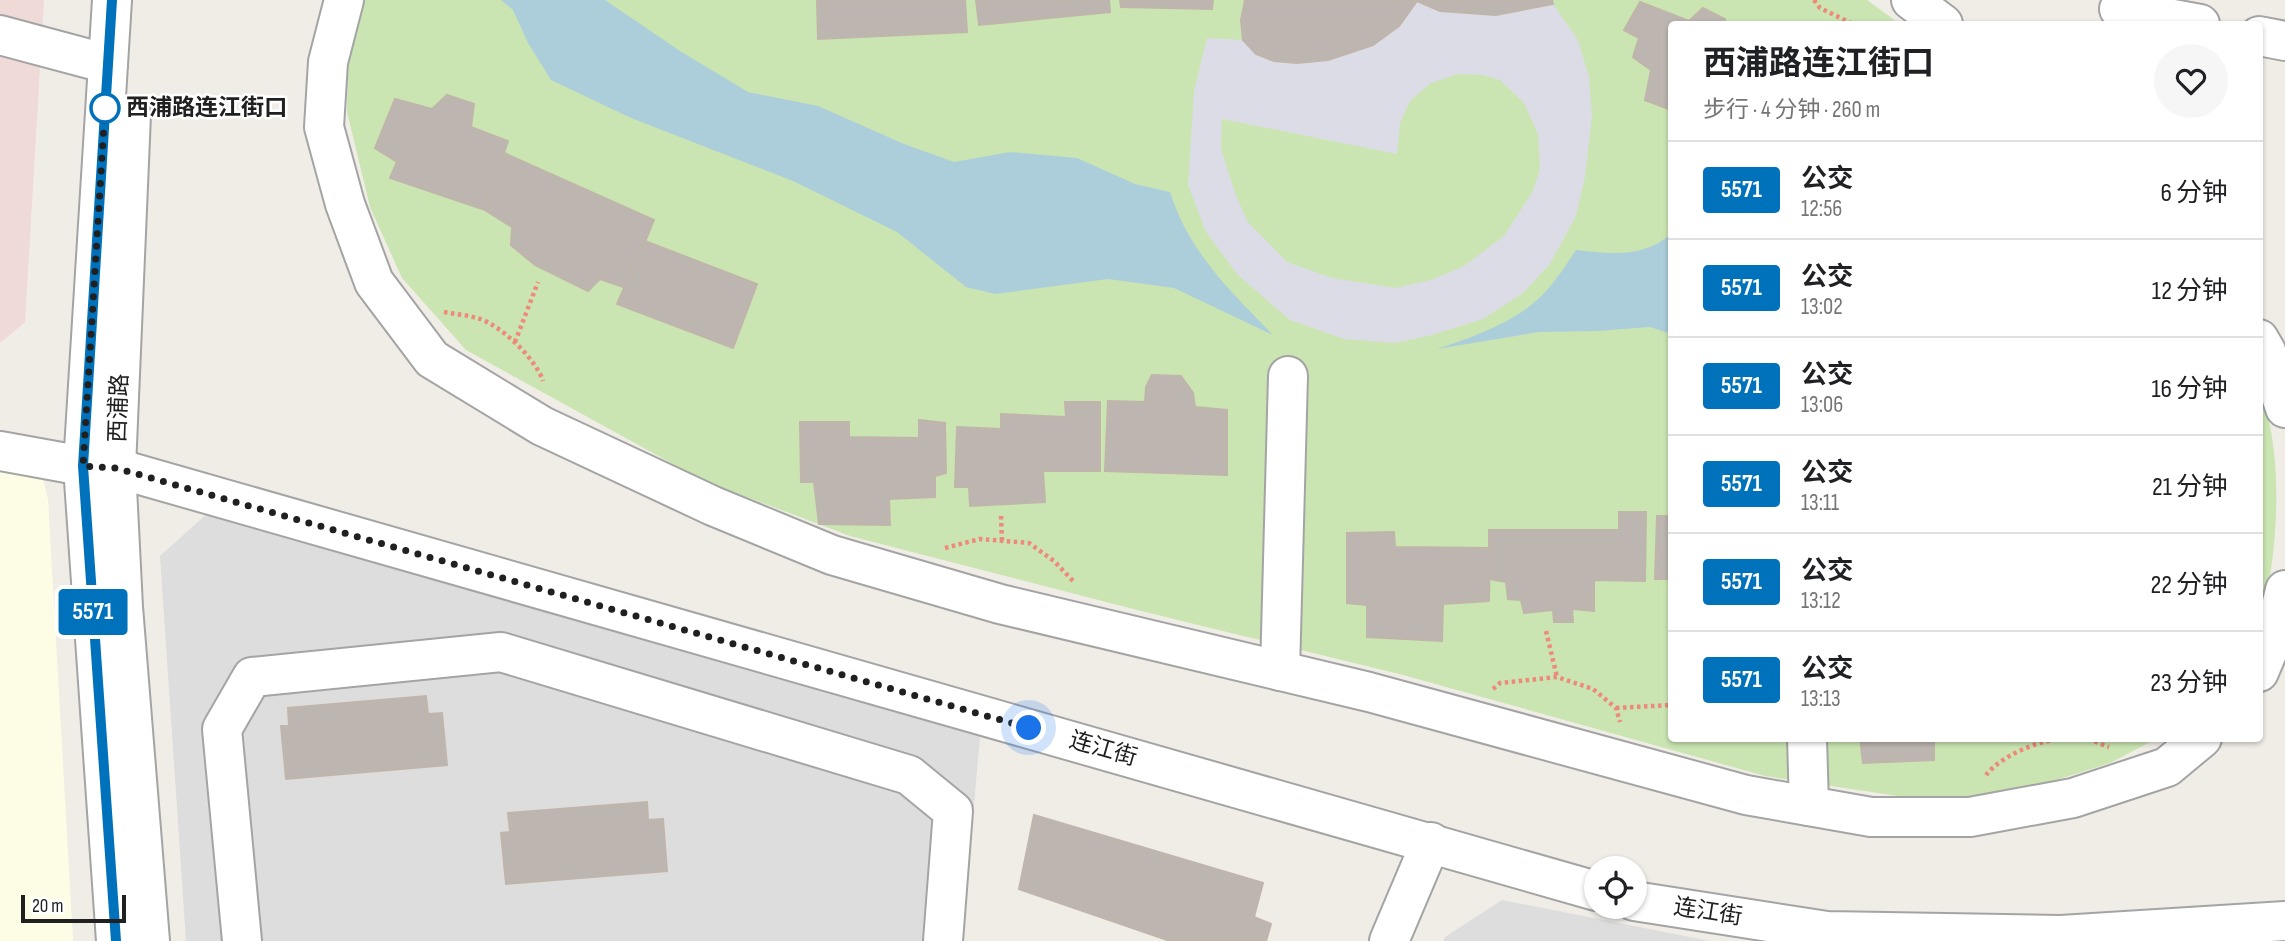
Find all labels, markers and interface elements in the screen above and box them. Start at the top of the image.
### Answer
text: 西浦路连江街口 [1703,44,1934,84]
button: heart [2154,44,2228,118]
marker: 西浦路连江街口 [90,93,120,123]
place label: 西浦路连江街口 [126,94,287,122]
text: 步行 · 4 分钟 · 260 m [1703,96,1880,124]
text: 公交 [1801,164,1853,195]
text: 5571 [1721,175,1762,204]
text: 6 分钟 [2160,178,2228,209]
text: 12:56 [1801,195,1842,223]
text: 公交 [1801,262,1853,293]
text: 5571 [1721,273,1762,302]
text: 12 分钟 [2152,276,2228,307]
text: 13:02 [1801,293,1843,321]
text: 公交 [1801,360,1853,391]
text: 5571 [1721,371,1762,400]
street label: 西浦路 [104,373,134,443]
text: 16 分钟 [2151,374,2228,405]
text: 13:06 [1801,391,1843,419]
text: 公交 [1801,458,1853,489]
text: 5571 [1721,469,1762,498]
text: 21 分钟 [2152,472,2228,503]
text: 13:11 [1801,489,1839,517]
text: 公交 [1801,556,1853,587]
text: 5571 [1721,567,1762,596]
text: 22 分钟 [2150,570,2228,601]
text: 13:12 [1801,587,1841,615]
line badge: 5571 [44,589,142,635]
text: 5571 [73,597,113,626]
text: 公交 [1801,654,1853,685]
text: 5571 [1721,665,1762,694]
text: 23 分钟 [2150,668,2228,699]
text: 13:13 [1801,685,1841,713]
your location [1011,710,1046,745]
street label: 连江街 [1066,726,1140,772]
map controls [1584,856,1647,919]
button: locate [1584,856,1647,919]
scale bar [21,892,126,924]
street label: 连江街 [1672,893,1744,931]
text: 20 m [32,895,64,918]

